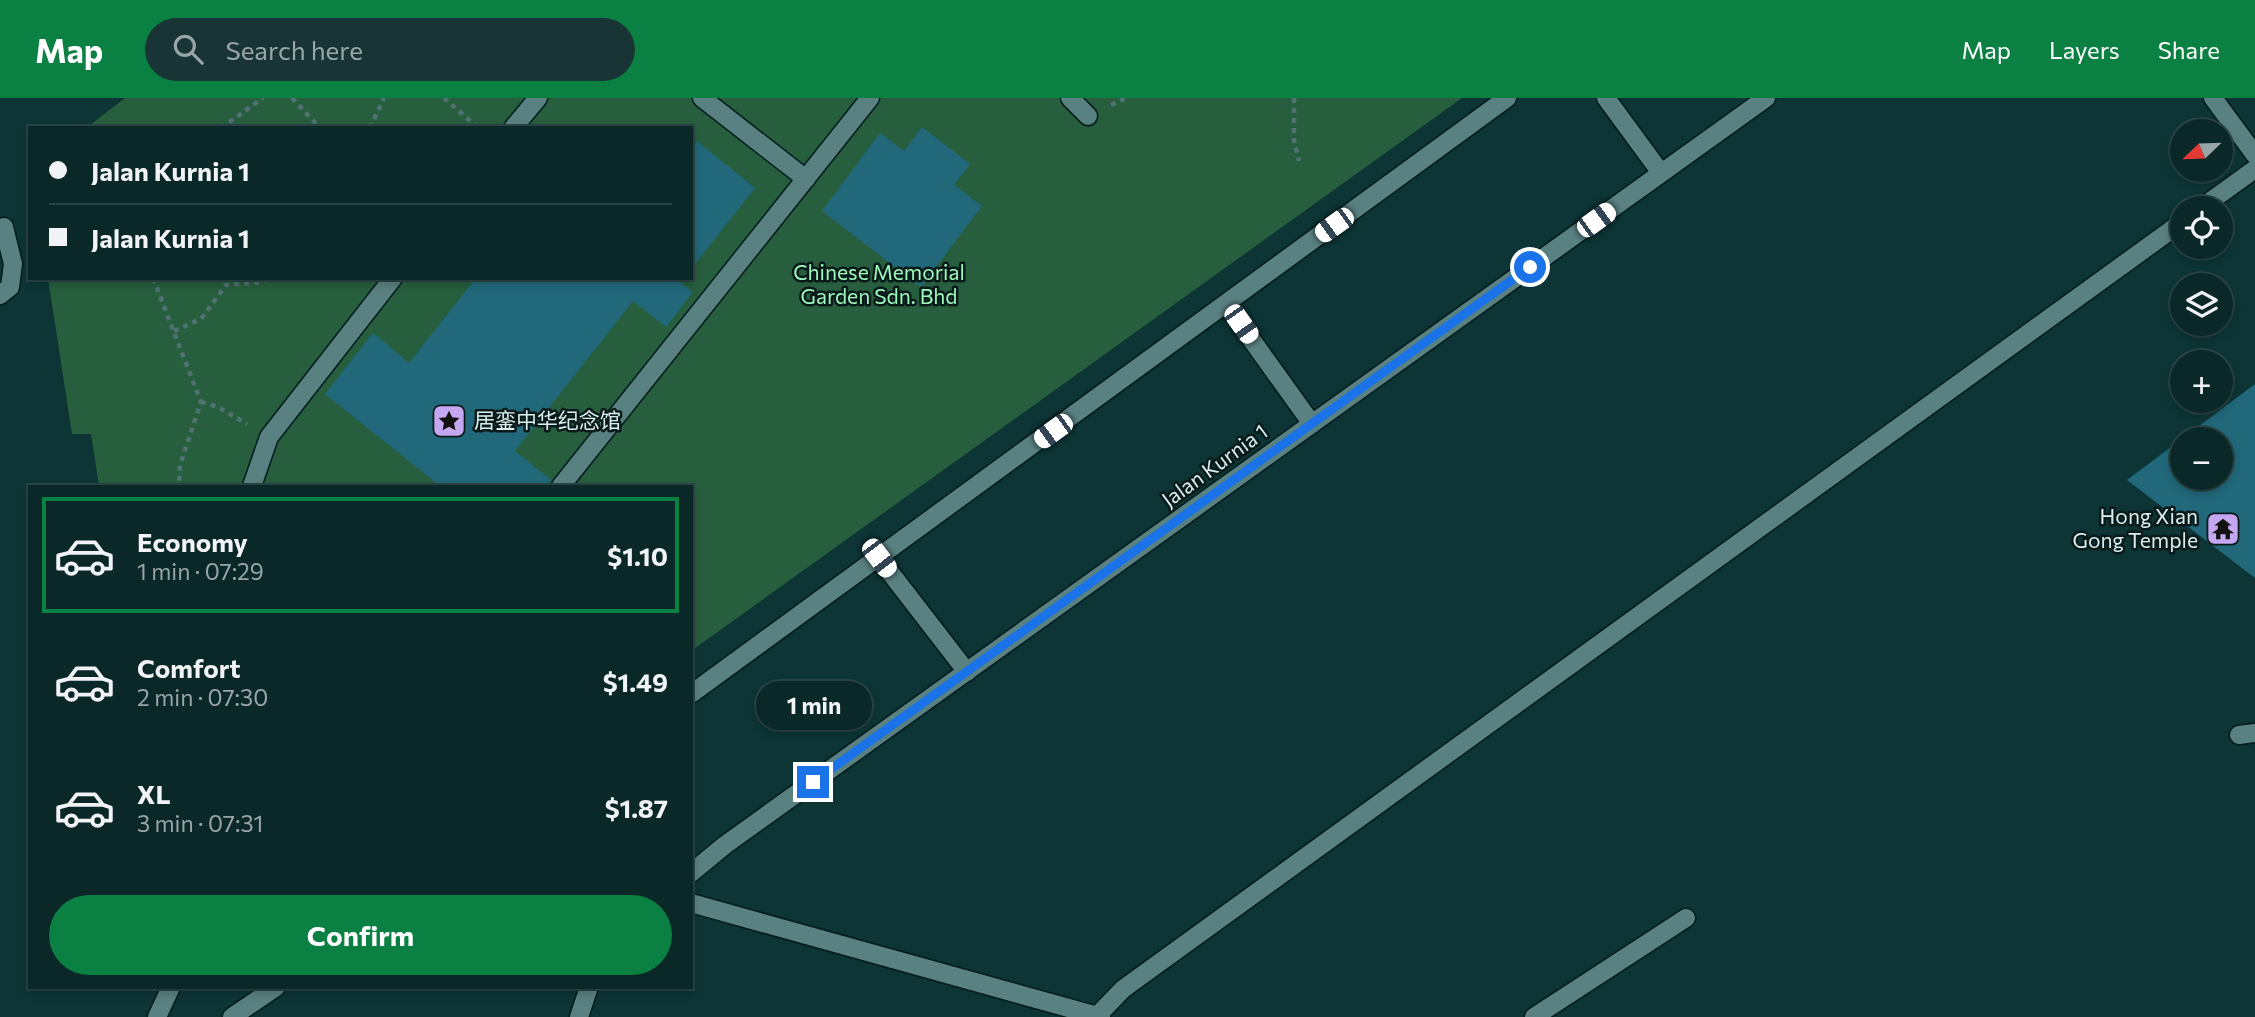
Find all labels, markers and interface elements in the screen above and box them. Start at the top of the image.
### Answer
search box [145,18,635,81]
text: Map [35,29,103,70]
icon: search [169,30,207,68]
text: Search here [225,34,363,65]
text: Map [1962,35,2011,64]
text: Layers [2049,35,2120,64]
text: Share [2158,35,2220,64]
north arrow [2170,119,2233,182]
map controls [2170,119,2233,490]
text: Jalan Kurnia 1 [91,155,250,186]
button: locate [2170,196,2233,259]
car [1573,199,1620,241]
car [1311,204,1358,246]
text: Jalan Kurnia 1 [91,222,250,253]
route start [1514,251,1546,283]
park label: Chinese Memorial Garden Sdn. Bhd [793,259,965,308]
button: layers [2170,273,2233,336]
car [1221,301,1262,347]
button: + [2170,350,2233,413]
place icon: 居銮中华纪念馆 [430,402,468,440]
place label: 居銮中华纪念馆 [474,407,621,432]
car [1030,410,1077,452]
street label: Jalan Kurnia 1 [1156,418,1272,512]
button: − [2170,427,2233,490]
place label: Hong Xian Gong Temple [2073,503,2198,552]
temple icon: Hong Xian Gong Temple [2204,510,2242,548]
icon: car [53,524,116,587]
text: Economy [137,526,248,557]
car [858,535,901,581]
text: $1.10 [607,540,668,571]
text: 1 min · 07:29 [137,557,264,585]
icon: car [53,650,116,713]
text: Comfort [137,652,240,683]
text: $1.49 [603,666,668,697]
callout: 1 min [755,680,871,730]
text: 2 min · 07:30 [137,683,268,711]
text: 1 min [787,691,841,719]
route end [797,766,829,798]
icon: car [53,776,116,839]
text: XL [137,778,171,809]
text: $1.87 [605,792,668,823]
text: 3 min · 07:31 [137,809,263,837]
button: Confirm [49,895,672,975]

